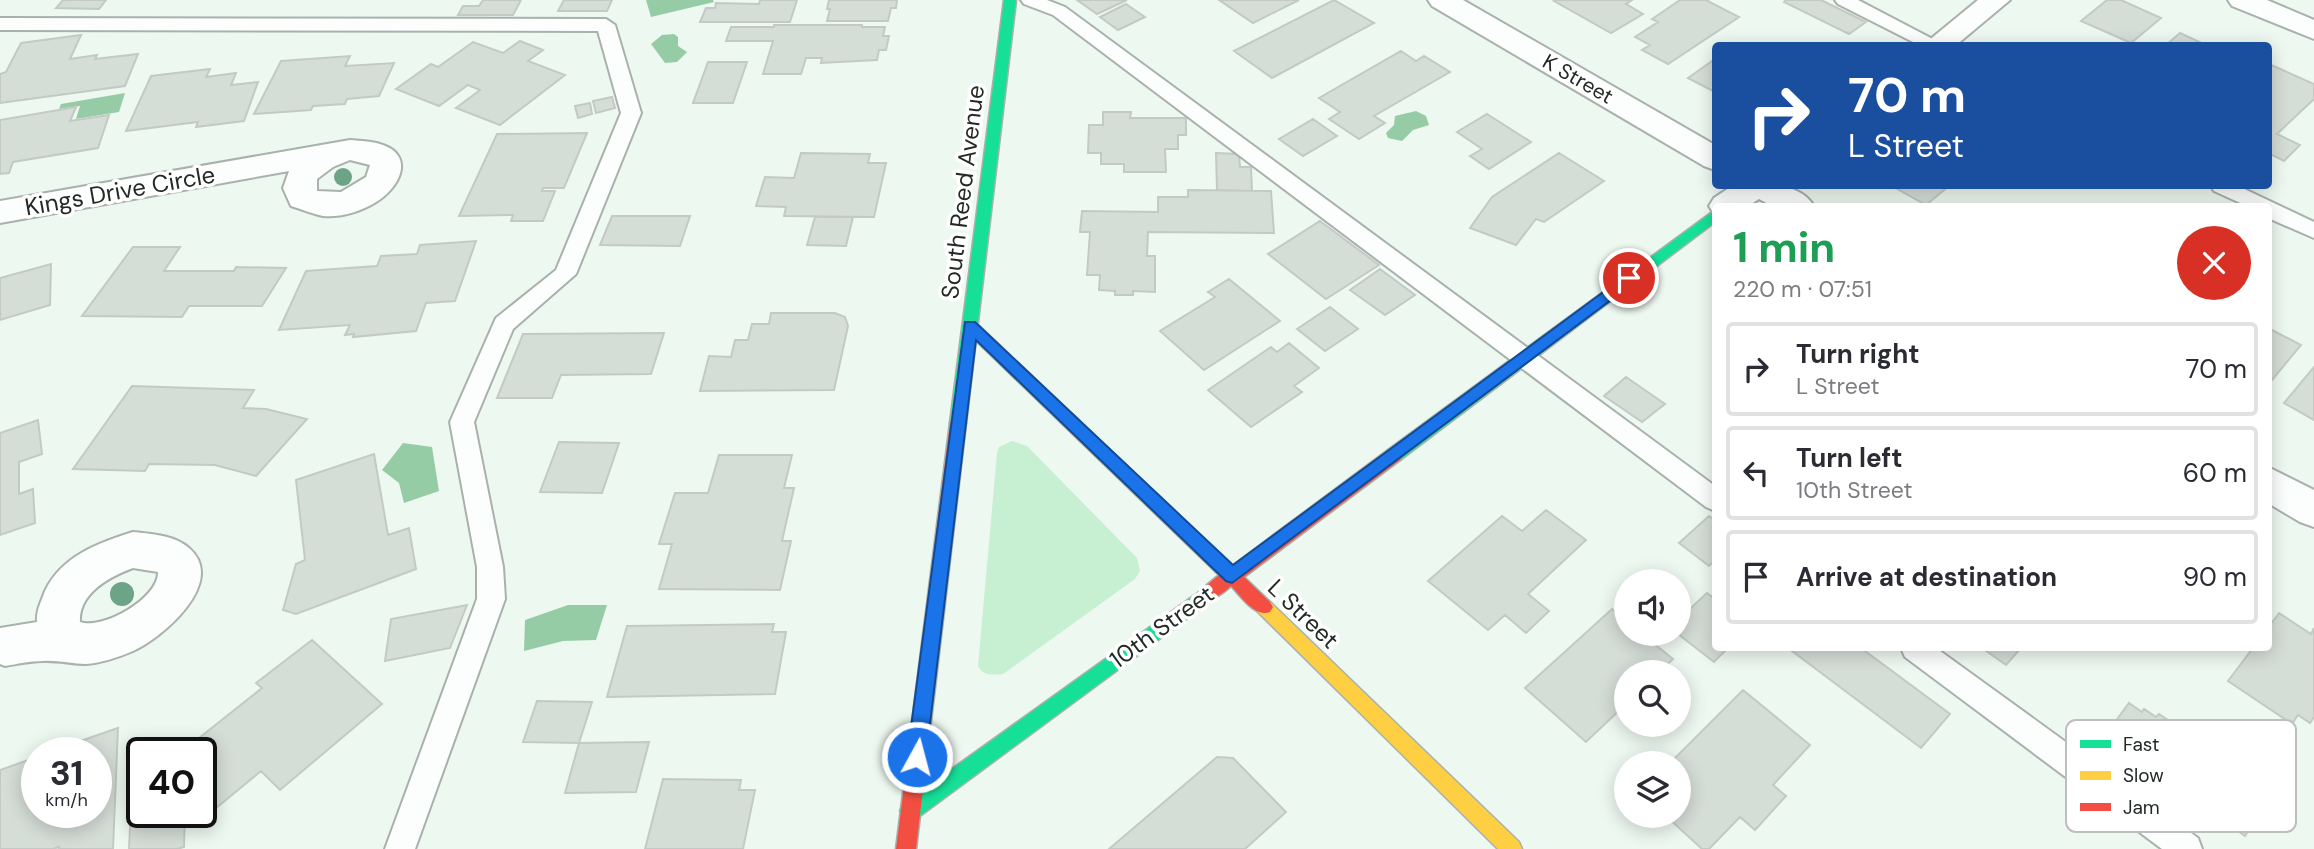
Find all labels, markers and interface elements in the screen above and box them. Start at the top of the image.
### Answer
street label: K Street [1537,48,1619,110]
text: 70 m [1848,63,1966,127]
icon: right [1733,70,1824,161]
street label: South Reed Avenue [934,83,991,301]
text: L Street [1848,125,1964,167]
street label: Kings Drive Circle [22,159,217,223]
text: 1 min [1733,220,1835,275]
button: close [2177,226,2251,300]
pin [1599,248,1659,308]
icon: arrive [1610,259,1648,297]
text: 220 m · 07:51 [1733,274,1872,304]
text: Turn right [1796,337,1920,371]
icon: right [1737,350,1775,388]
text: 70 m [2186,352,2247,386]
text: L Street [1796,371,1879,401]
text: Turn left [1796,441,1903,475]
icon: left [1737,454,1775,492]
text: 60 m [2183,456,2247,490]
text: 10th Street [1796,475,1912,505]
icon: arrive [1737,558,1775,596]
text: Arrive at destination [1796,560,2057,594]
text: 90 m [2183,560,2247,594]
map controls [1614,569,1691,828]
button: sound [1614,569,1691,646]
street label: L Street [1261,572,1345,655]
street label: 10th Street [1103,578,1220,675]
button: search [1614,660,1691,737]
position arrow [880,720,954,794]
legend [2066,720,2296,832]
text: Fast [2123,732,2159,757]
speed limit sign: 40 [126,737,217,828]
text: 31 [50,750,83,796]
button: layers [1614,751,1691,828]
text: Slow [2123,763,2164,788]
text: km/h [45,788,88,812]
text: Jam [2123,795,2160,820]

